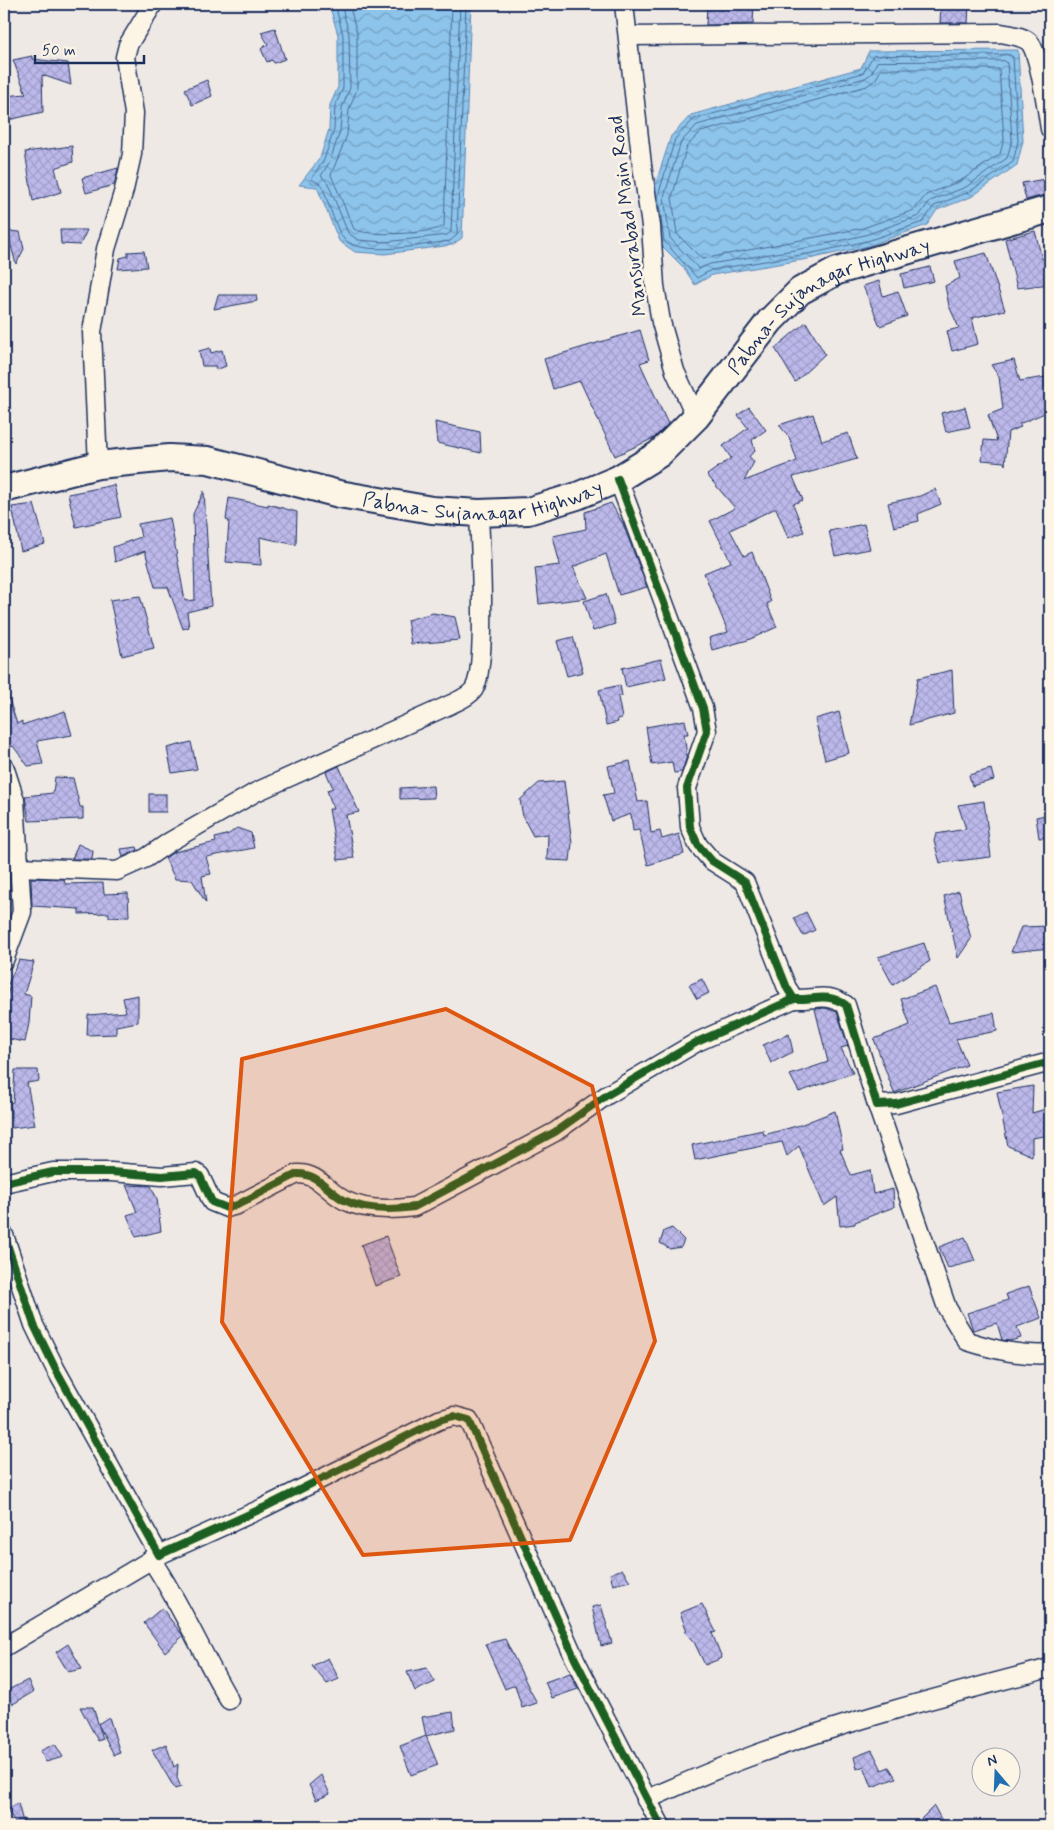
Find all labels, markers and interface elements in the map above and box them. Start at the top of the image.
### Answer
scale bar [35,32,144,64]
text: 50 m [42,41,76,61]
street label: Mansurabad Main Road [603,114,654,318]
street label: Pabna- Sujanagar Highway [722,233,933,380]
street label: Pabna- Sujanagar Highway [360,475,607,528]
north arrow [972,1748,1022,1798]
text: N [985,1751,999,1771]

